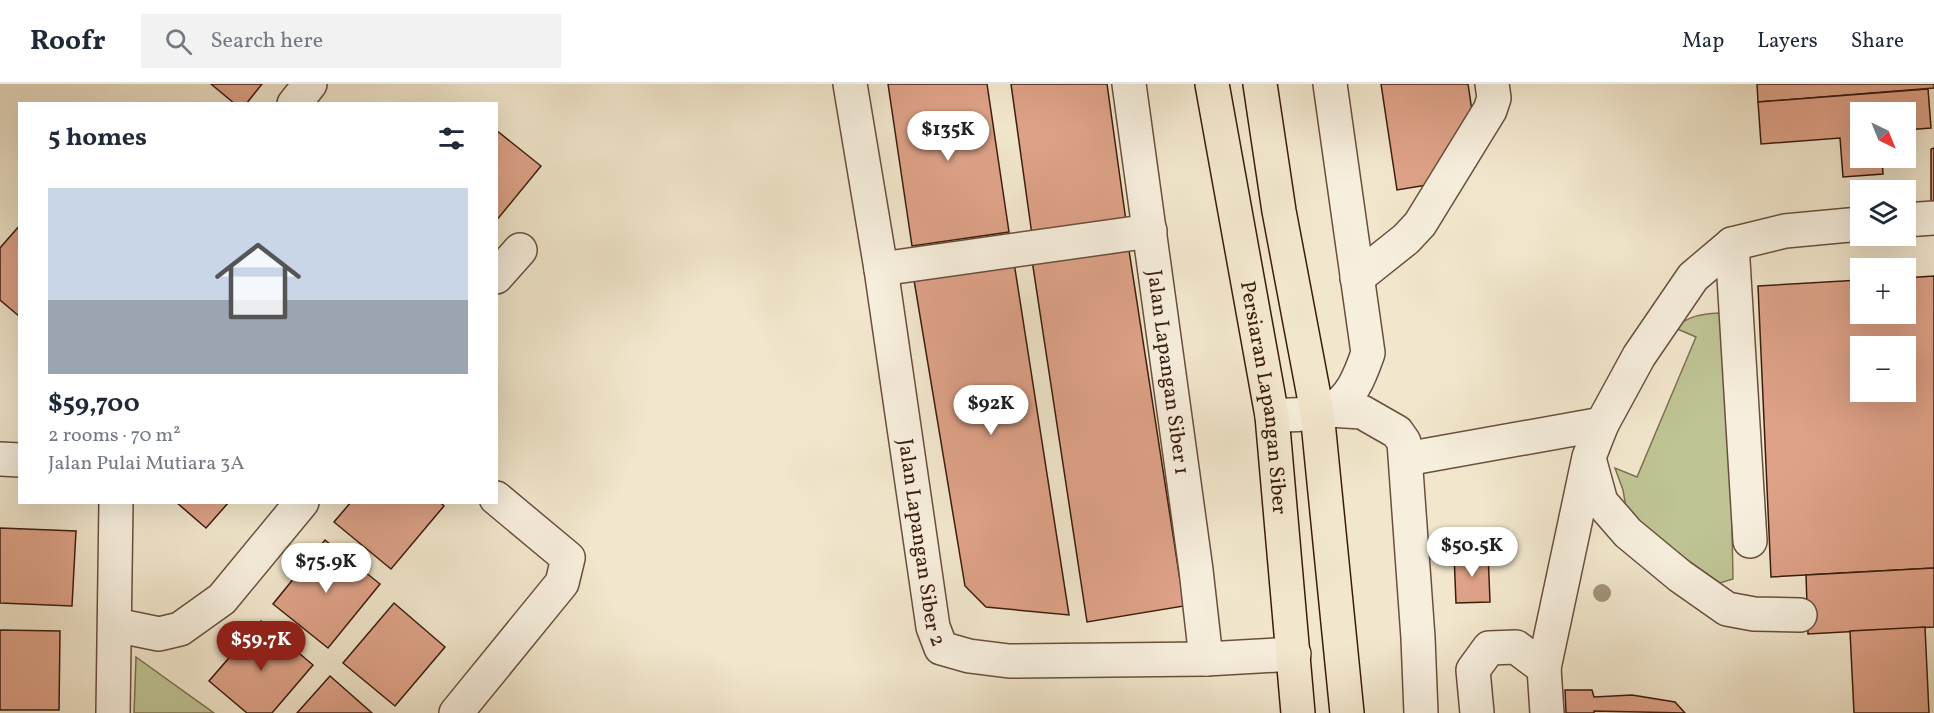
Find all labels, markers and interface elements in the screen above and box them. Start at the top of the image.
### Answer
search box [141,14,561,68]
text: Roofr [30,22,105,61]
icon: search [162,25,195,58]
text: Search here [210,26,323,57]
text: Map [1682,27,1724,56]
text: Layers [1757,27,1818,56]
text: Share [1851,27,1904,56]
north arrow [1850,102,1916,168]
map controls [1850,102,1916,402]
pin: $135K [906,111,990,162]
text: $135K [921,116,975,144]
text: 5 homes [48,120,147,156]
icon: filters [435,122,468,155]
button: layers [1850,180,1916,246]
icon: home [204,227,312,335]
button: + [1850,258,1916,324]
street label: Jalan Lapangan Siber 1 [1139,268,1196,477]
street label: Persiaran Lapangan Siber [1232,279,1294,516]
button: − [1850,336,1916,402]
pin: $92K [955,385,1027,436]
text: $59,700 [48,386,140,422]
text: $92K [967,390,1015,418]
text: 2 rooms · 70 m² [48,422,181,450]
street label: Jalan Lapangan Siber 2 [890,437,952,651]
text: Jalan Pulai Mutiara 3A [48,450,244,478]
pin: $50.5K [1423,527,1521,578]
text: $50.5K [1441,532,1503,560]
pin: $75.9K [277,543,375,594]
text: $75.9K [295,548,357,576]
pin: $59.7K [212,621,310,672]
text: $59.7K [231,626,291,654]

